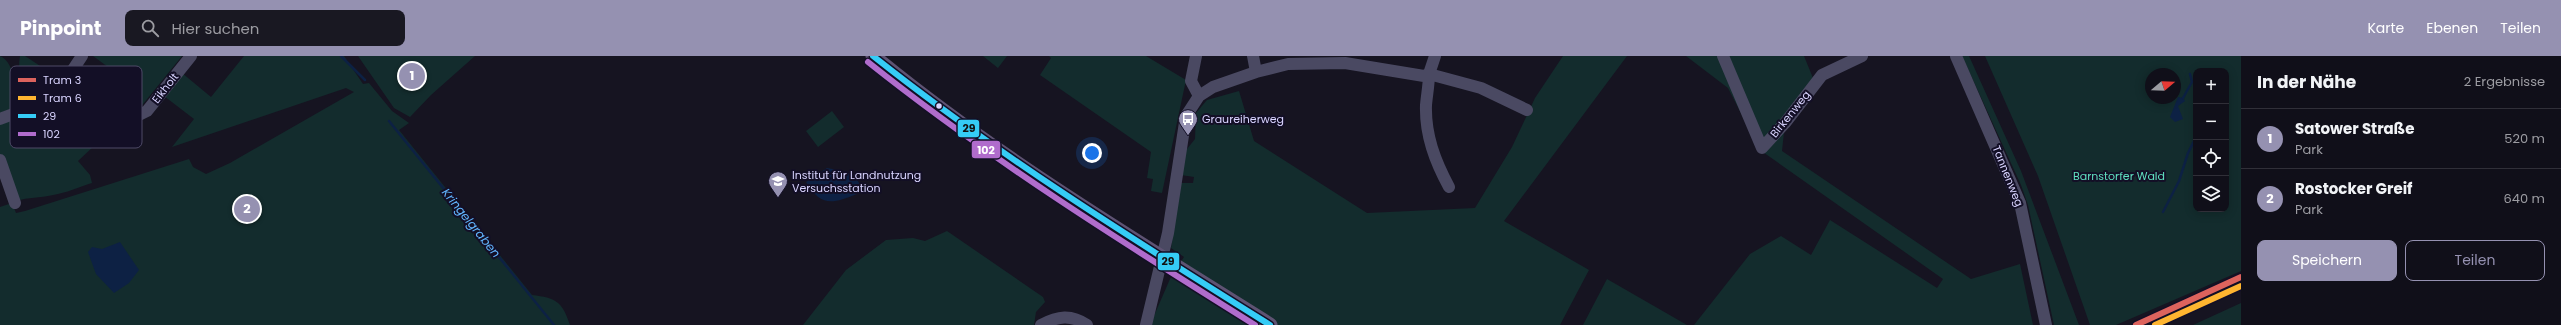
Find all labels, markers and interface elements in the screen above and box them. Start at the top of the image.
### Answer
search box [125,10,405,46]
text: Pinpoint [20,15,101,42]
icon: search [139,17,161,39]
text: Hier suchen [171,18,259,39]
text: Karte [2367,18,2404,38]
text: Ebenen [2426,18,2478,38]
text: Teilen [2500,18,2541,38]
pin: 1 [399,61,425,91]
legend [10,66,142,148]
north arrow [2145,68,2181,104]
map controls [2193,68,2229,212]
button: + [2193,68,2229,104]
street label: Eikholt [148,69,182,107]
text: In der Nähe [2257,70,2356,94]
text: Tram 3 [43,72,81,88]
text: 2 Ergebnisse [2464,72,2545,91]
street label: Birkenweg [1766,87,1814,141]
text: Tram 6 [43,90,82,106]
unlabelled marker [934,101,944,111]
button: − [2193,104,2229,140]
text: 29 [43,108,56,124]
bus stop icon: Graureiherweg [1177,108,1199,136]
place label: Graureiherweg [1202,111,1284,127]
text: Satower Straße [2295,118,2414,139]
line badge: 29 [957,119,980,138]
text: 29 [962,120,976,136]
text: 102 [43,126,60,142]
text: 1 [2268,129,2272,148]
text: 520 m [2504,129,2545,148]
line badge: 102 [971,140,1001,159]
button: locate [2193,140,2229,176]
text: Park [2295,140,2323,159]
text: 102 [977,142,995,158]
your location [1082,143,1102,163]
street label: Tannenweg [1988,143,2028,209]
place label: Institut für Landnutzung Versuchsstation [792,167,921,196]
park label: Barnstorfer Wald [2073,168,2165,184]
school or university icon: Institut für Landnutzung Versuchsstation [767,170,789,198]
button: layers [2193,176,2229,212]
text: Rostocker Greif [2295,178,2412,199]
water label: Kringelgraben [438,184,505,261]
text: 2 [2266,189,2274,208]
text: 640 m [2504,189,2545,208]
pin: 2 [234,194,260,224]
text: Park [2295,200,2323,219]
button: Speichern [2257,240,2397,281]
button: Teilen [2405,240,2545,281]
line badge: 29 [1157,252,1180,271]
text: 29 [1161,253,1175,269]

